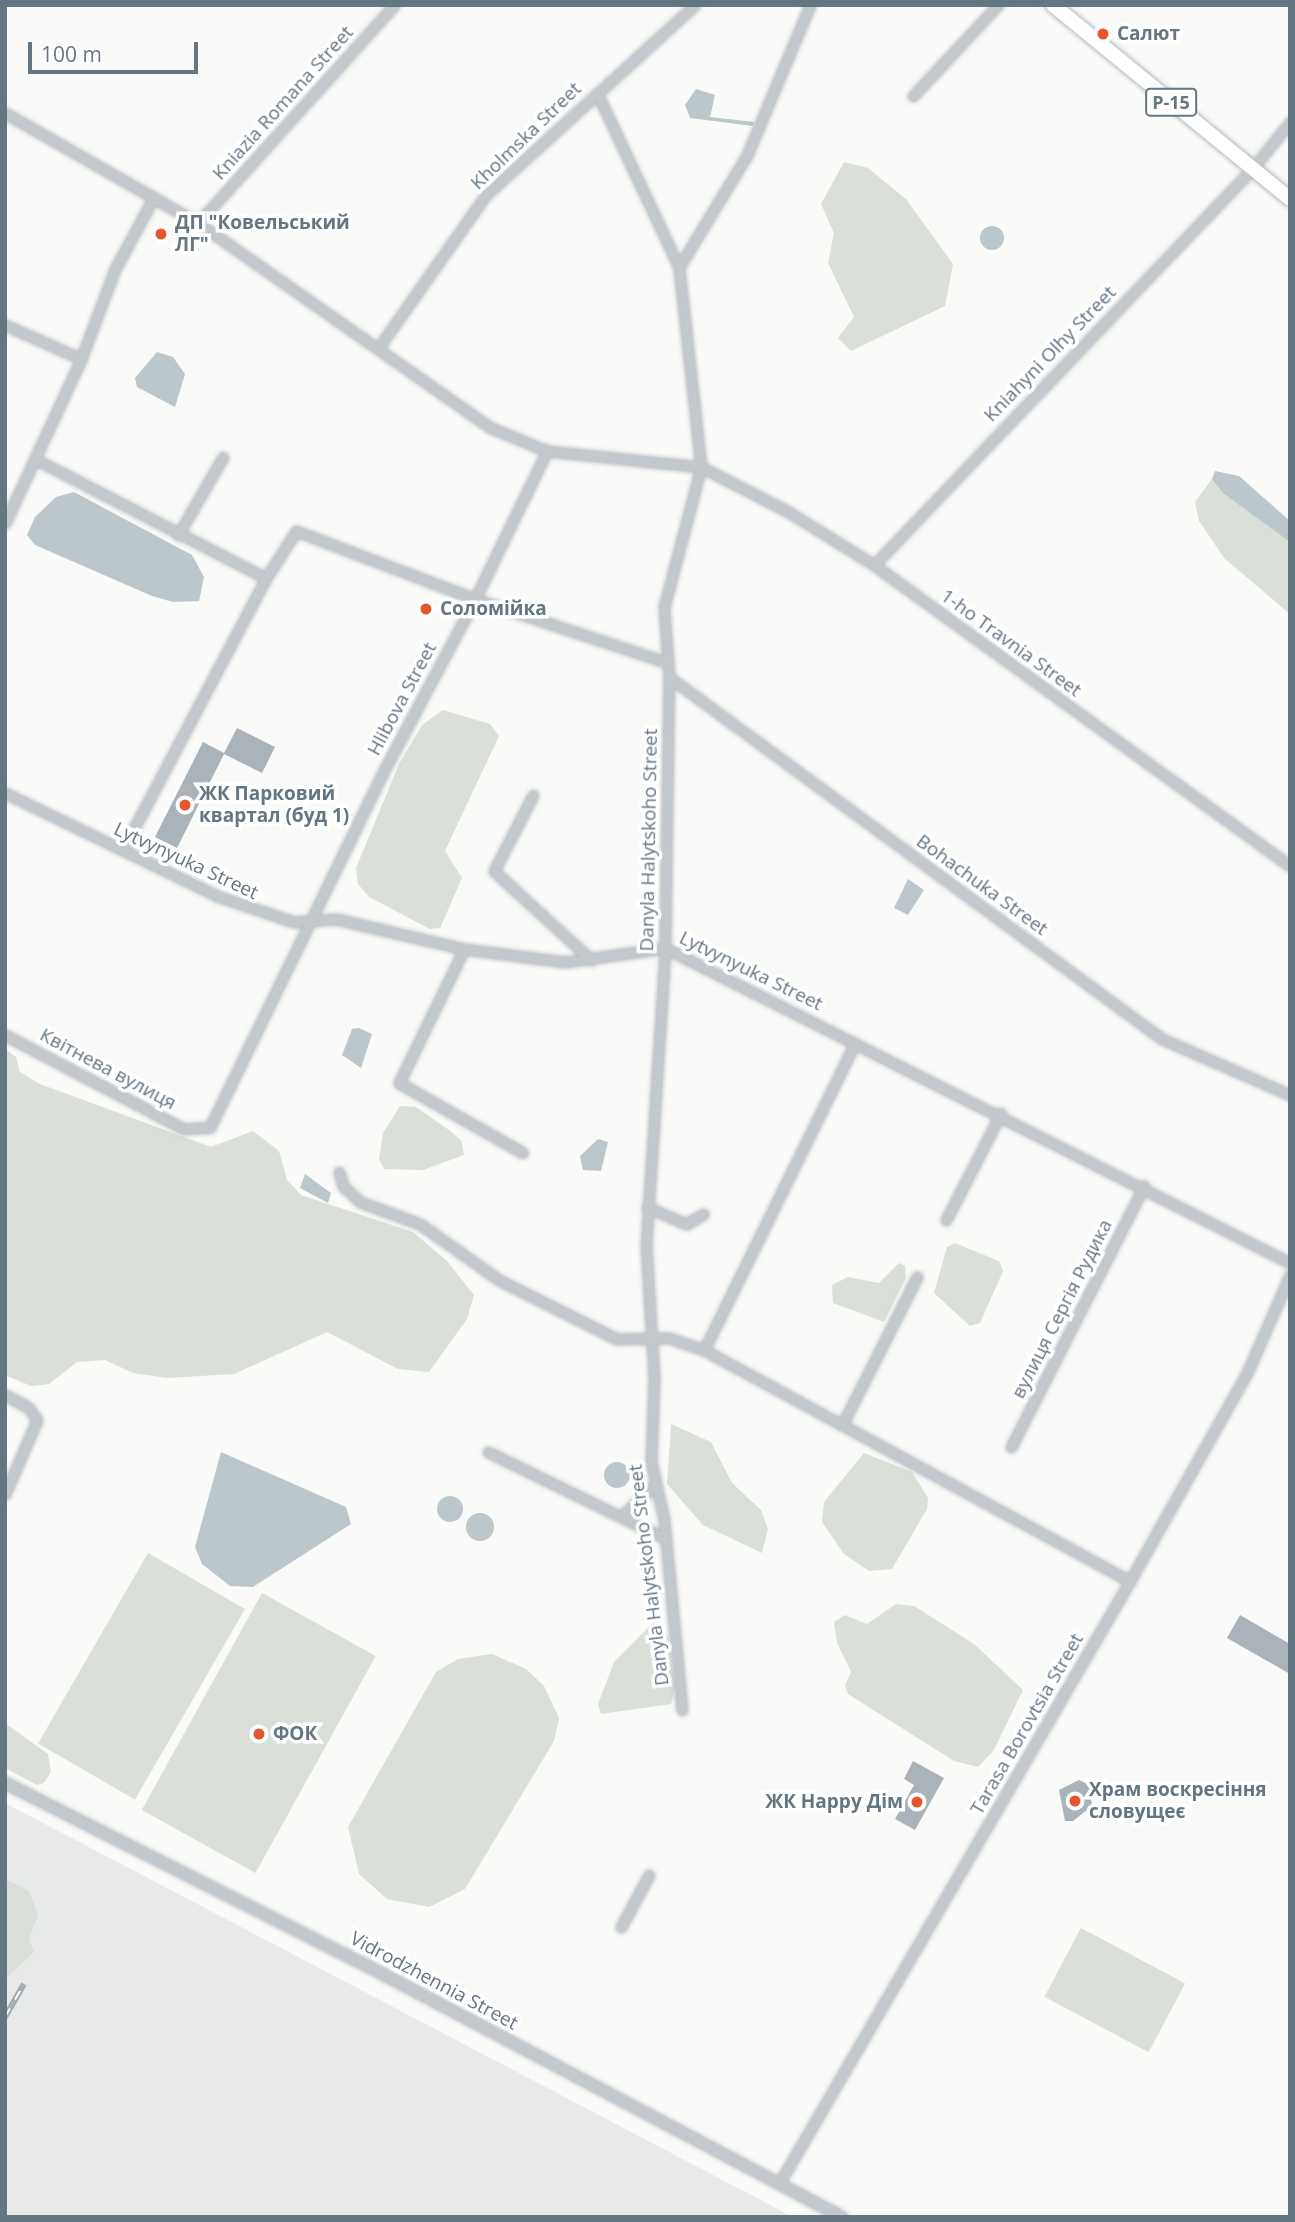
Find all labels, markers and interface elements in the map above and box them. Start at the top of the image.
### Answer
street label: Kniazia Romana Street [208,21,358,185]
place label: Салют [1117,23,1180,45]
marker: Салют [1095,26,1111,42]
scale bar [32,28,201,72]
text: 100 m [41,40,102,68]
street label: Kholmska Street [466,78,586,194]
road number: Р-15 [1145,88,1197,116]
place label: ДП "Ковельський ЛГ" [175,212,350,256]
marker: ДП "Ковельський ЛГ" [153,226,169,242]
street label: Kniahyni Olhy Street [979,281,1121,427]
street label: 1-ho Travnia Street [936,584,1086,702]
place label: Соломійка [440,598,547,620]
marker: Соломійка [418,601,434,617]
street label: Hlibova Street [363,639,441,759]
street label: Danyla Halytskoho Street [636,728,662,952]
place label: ЖК Парковий квартал (буд 1) [199,783,349,827]
marker: ЖК Парковий квартал (буд 1) [177,797,193,813]
street label: Lytvynyuka Street [110,818,262,904]
street label: Bohachuka Street [912,830,1052,940]
street label: Lytvynyuka Street [676,926,826,1016]
street label: Квітнева вулиця [36,1023,180,1115]
street label: вулиця Сергія Рудика [1007,1216,1117,1402]
street label: Danyla Halytskoho Street [624,1463,674,1687]
street label: Tarasa Borovtsia Street [966,1629,1088,1819]
place label: ФОК [273,1723,317,1745]
marker: ФОК [251,1726,267,1742]
place label: Храм воскресіння словущеє [1089,1779,1267,1823]
place label: ЖК Happy Дім [765,1791,903,1813]
marker: Храм воскресіння словущеє [1067,1793,1083,1809]
marker: ЖК Happy Дім [909,1794,925,1810]
street label: Vidrodzhennia Street [346,1927,522,2035]

